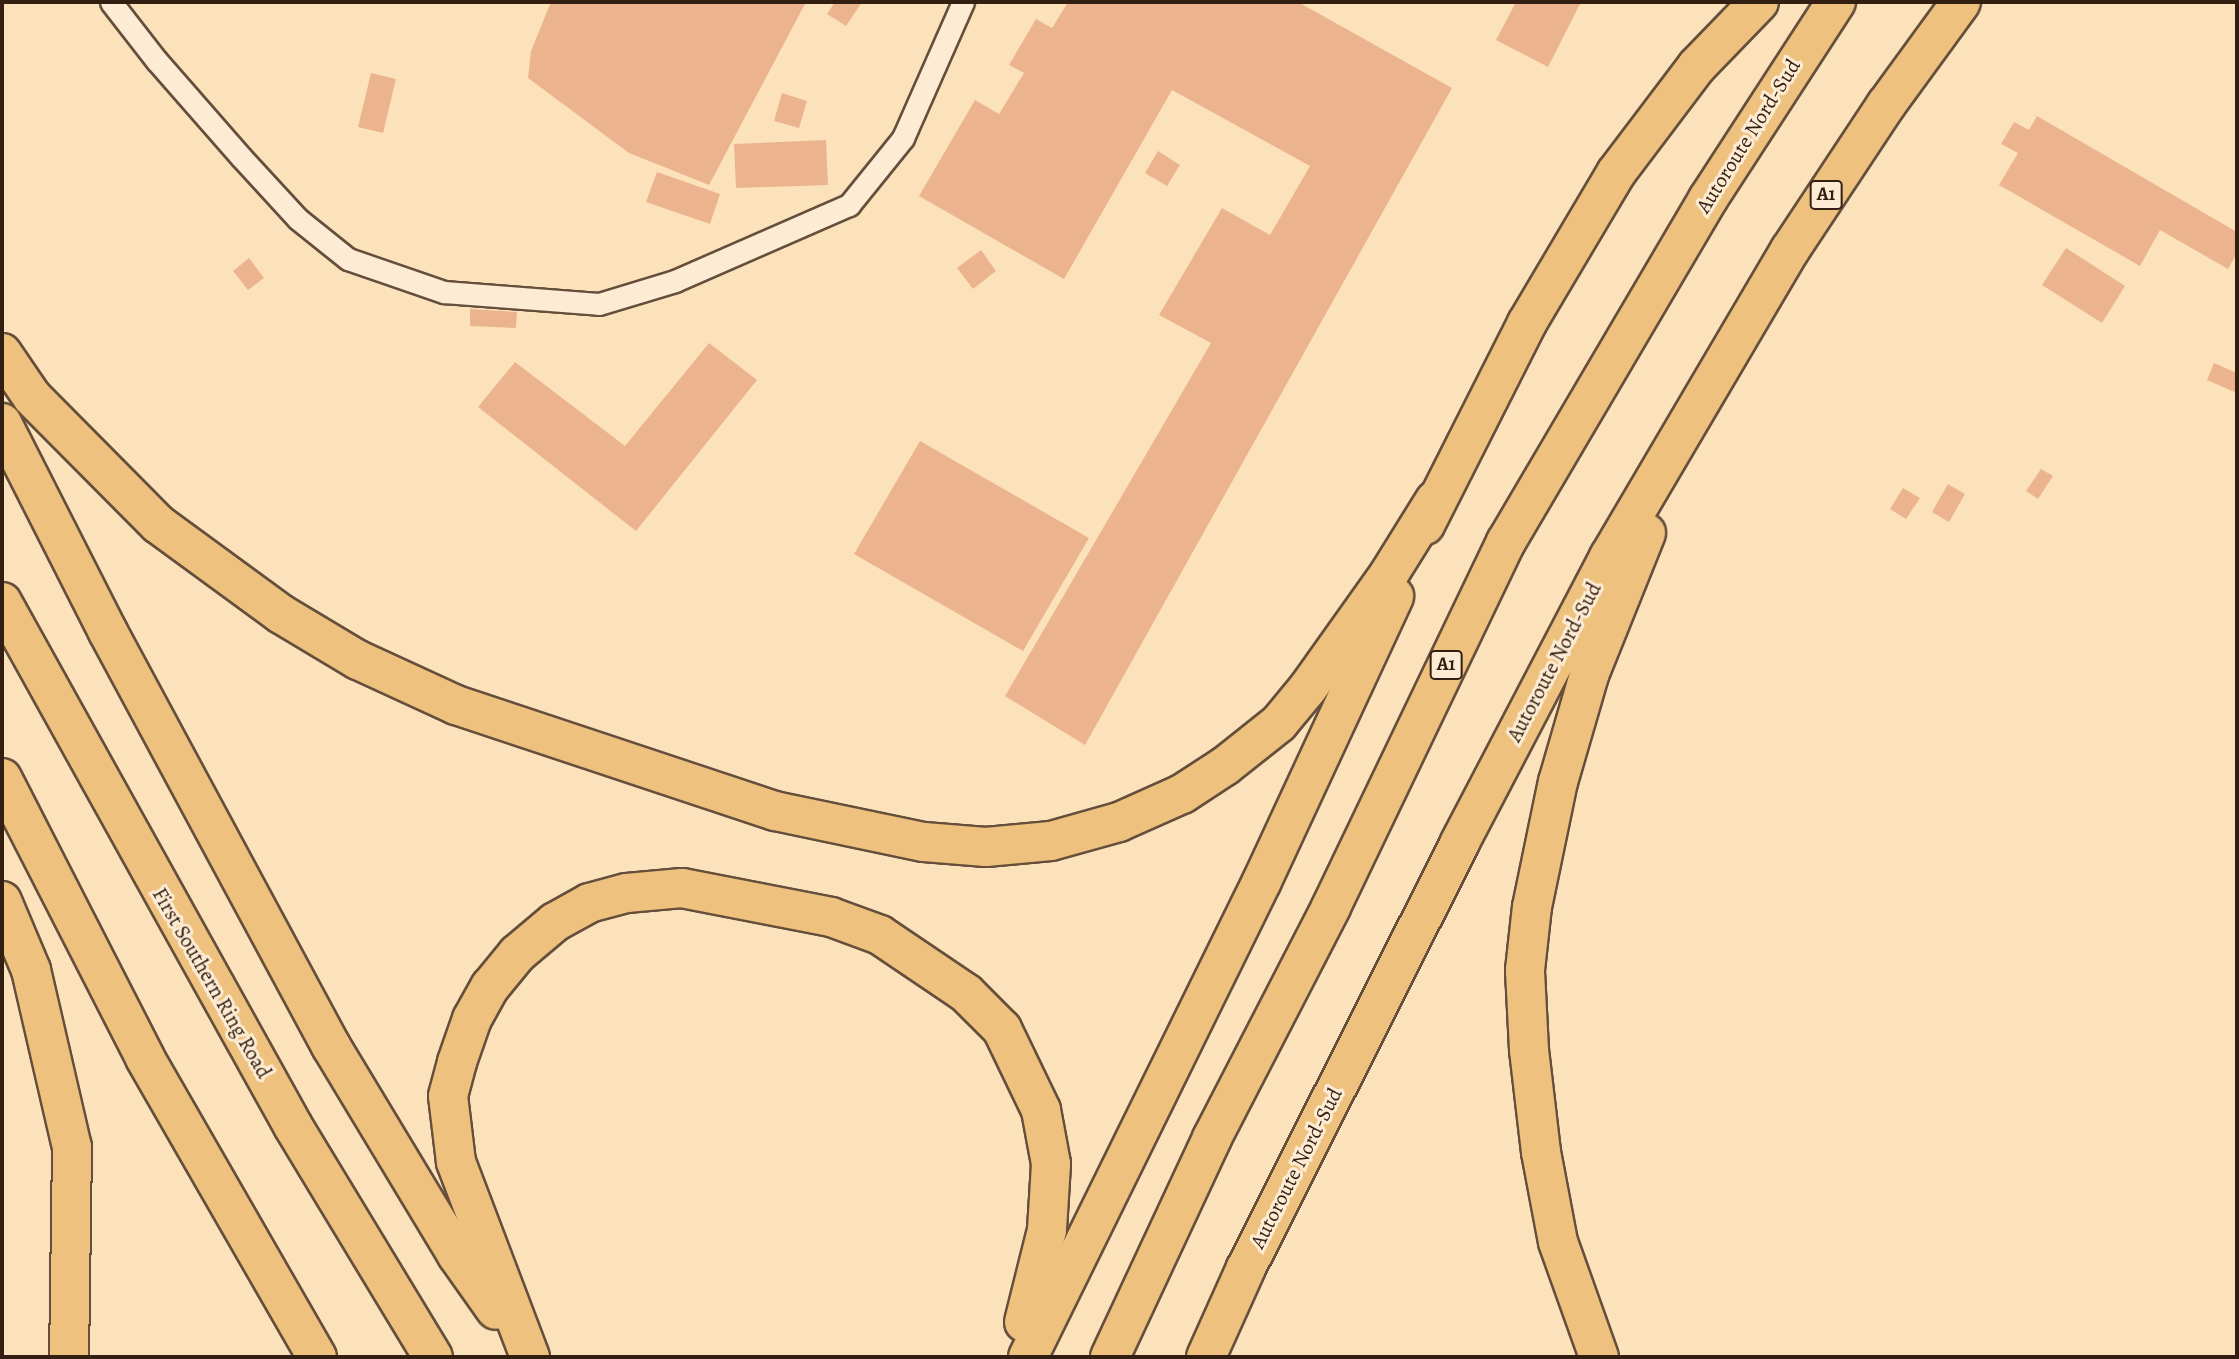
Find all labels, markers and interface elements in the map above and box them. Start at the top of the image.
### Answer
street label: Autoroute Nord-Sud [1690,54,1806,218]
road number: A1 [1808,180,1843,210]
street label: Autoroute Nord-Sud [1501,578,1607,746]
road number: A1 [1428,650,1464,680]
street label: First Southern Ring Road [147,883,277,1083]
street label: Autoroute Nord-Sud [1245,1084,1347,1252]

